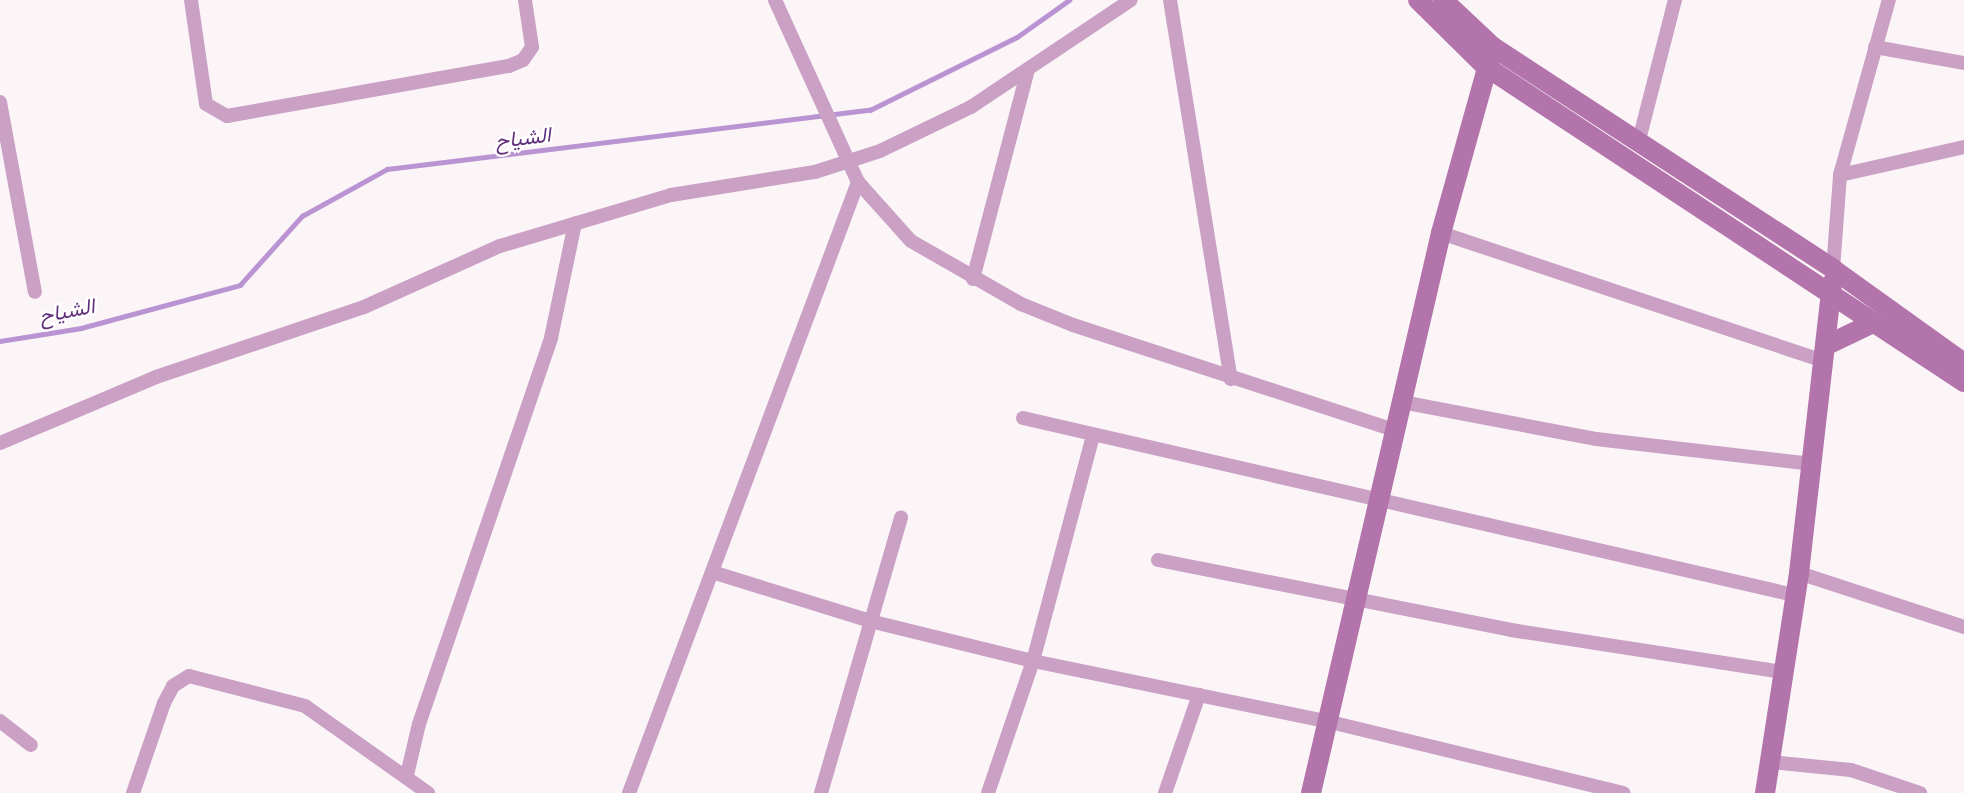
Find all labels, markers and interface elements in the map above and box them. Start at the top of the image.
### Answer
water label: الشياح [494,123,552,155]
water label: الشياح [37,294,97,330]

